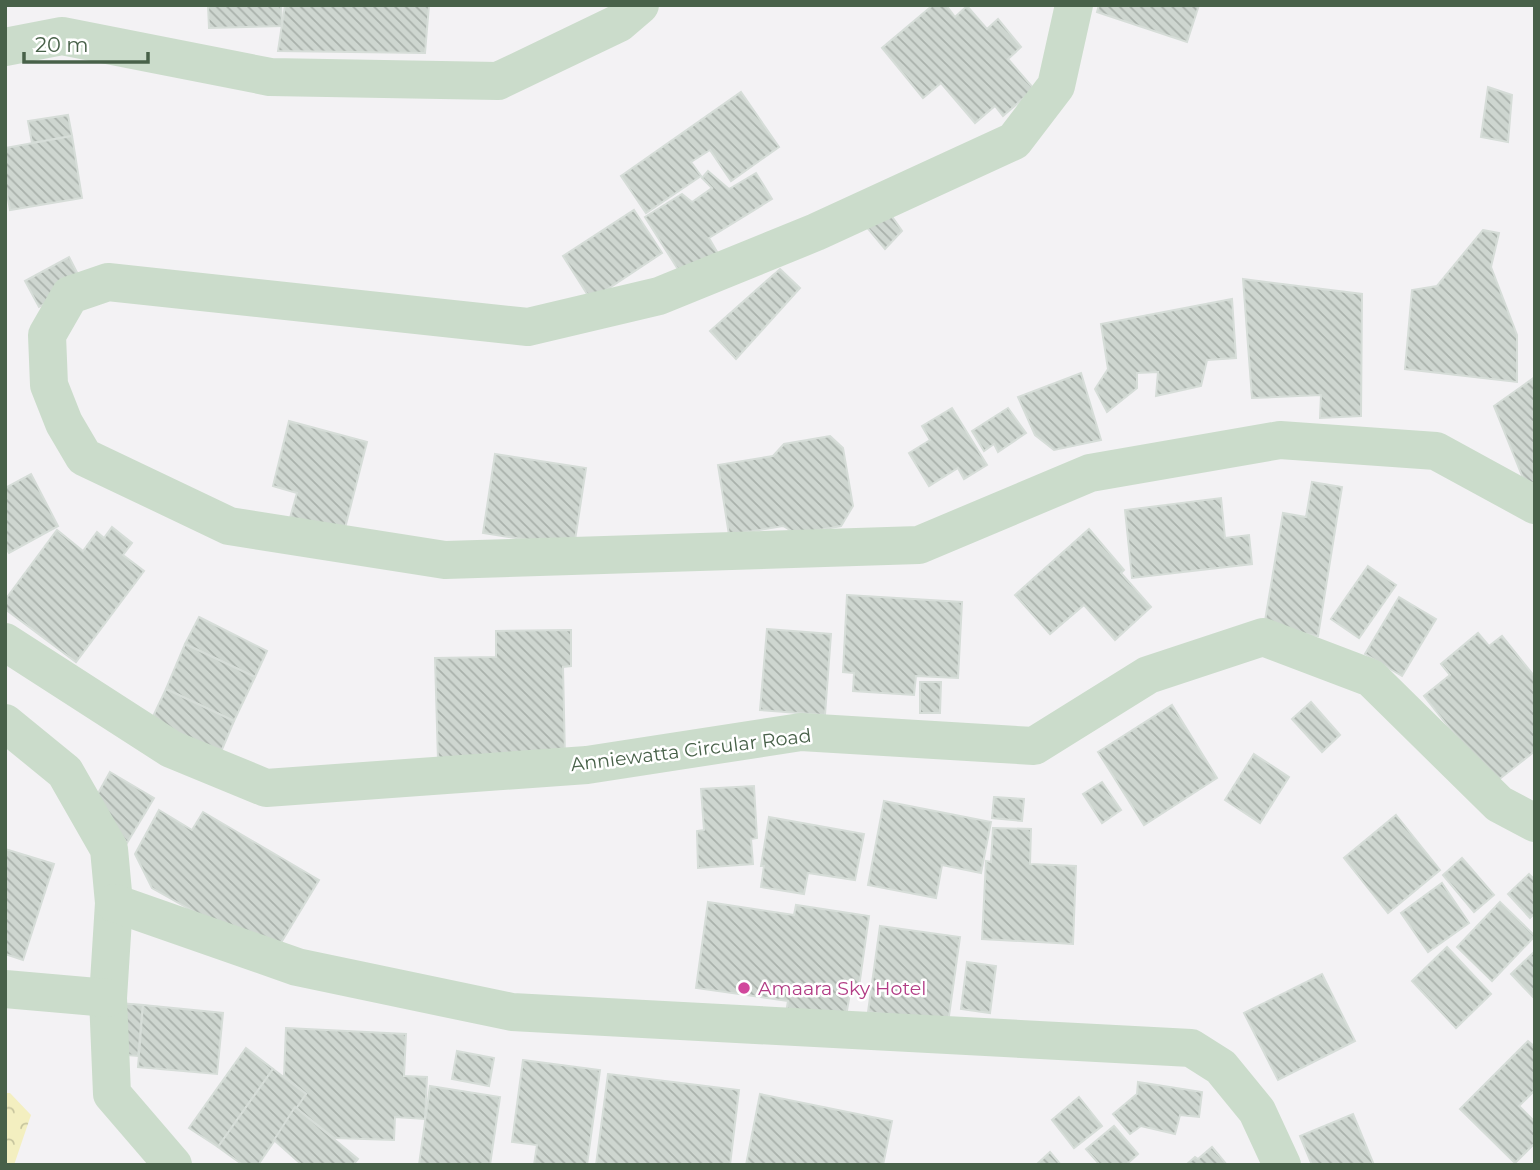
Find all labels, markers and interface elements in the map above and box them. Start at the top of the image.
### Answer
scale bar [24,21,149,65]
text: 20 m [35,32,89,57]
street label: Anniewatta Circular Road [569,724,813,776]
place label: Amaara Sky Hotel [758,977,926,1000]
marker: Amaara Sky Hotel [736,980,752,996]

